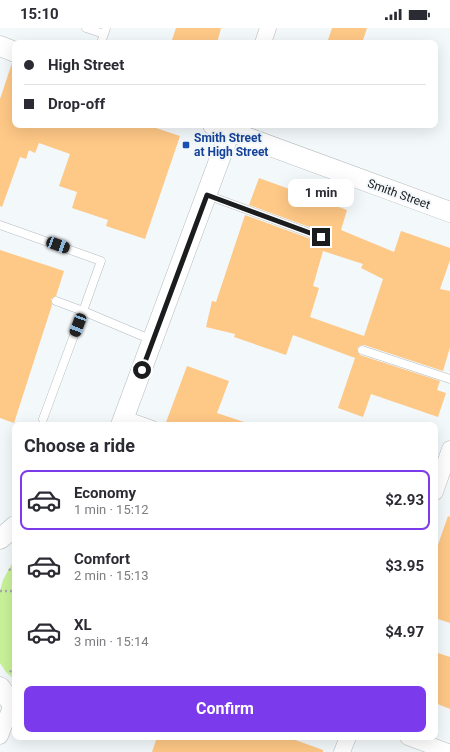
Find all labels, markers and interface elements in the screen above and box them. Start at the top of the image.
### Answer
text: 15:10 [20,5,59,23]
text: High Street [48,56,124,74]
text: Drop-off [48,95,105,113]
place label: Smith Street at High Street [194,131,268,159]
marker: Smith Street at High Street [181,140,191,150]
street label: Smith Street [366,176,432,212]
callout: 1 min [288,179,354,207]
text: 1 min [305,185,337,200]
route end [312,228,330,246]
car [45,235,71,255]
car [68,312,88,338]
route start [133,361,151,379]
text: Choose a ride [24,435,135,456]
icon: car [26,482,62,518]
text: Economy [74,484,136,502]
text: $2.93 [385,491,424,509]
text: 1 min · 15:12 [74,502,149,517]
icon: car [26,548,62,584]
text: Comfort [74,550,130,568]
text: $3.95 [385,557,424,575]
text: 2 min · 15:13 [74,568,149,583]
icon: car [26,614,62,650]
text: XL [74,616,92,634]
text: $4.97 [385,623,424,641]
text: 3 min · 15:14 [74,634,149,649]
button: Confirm [24,686,426,732]

